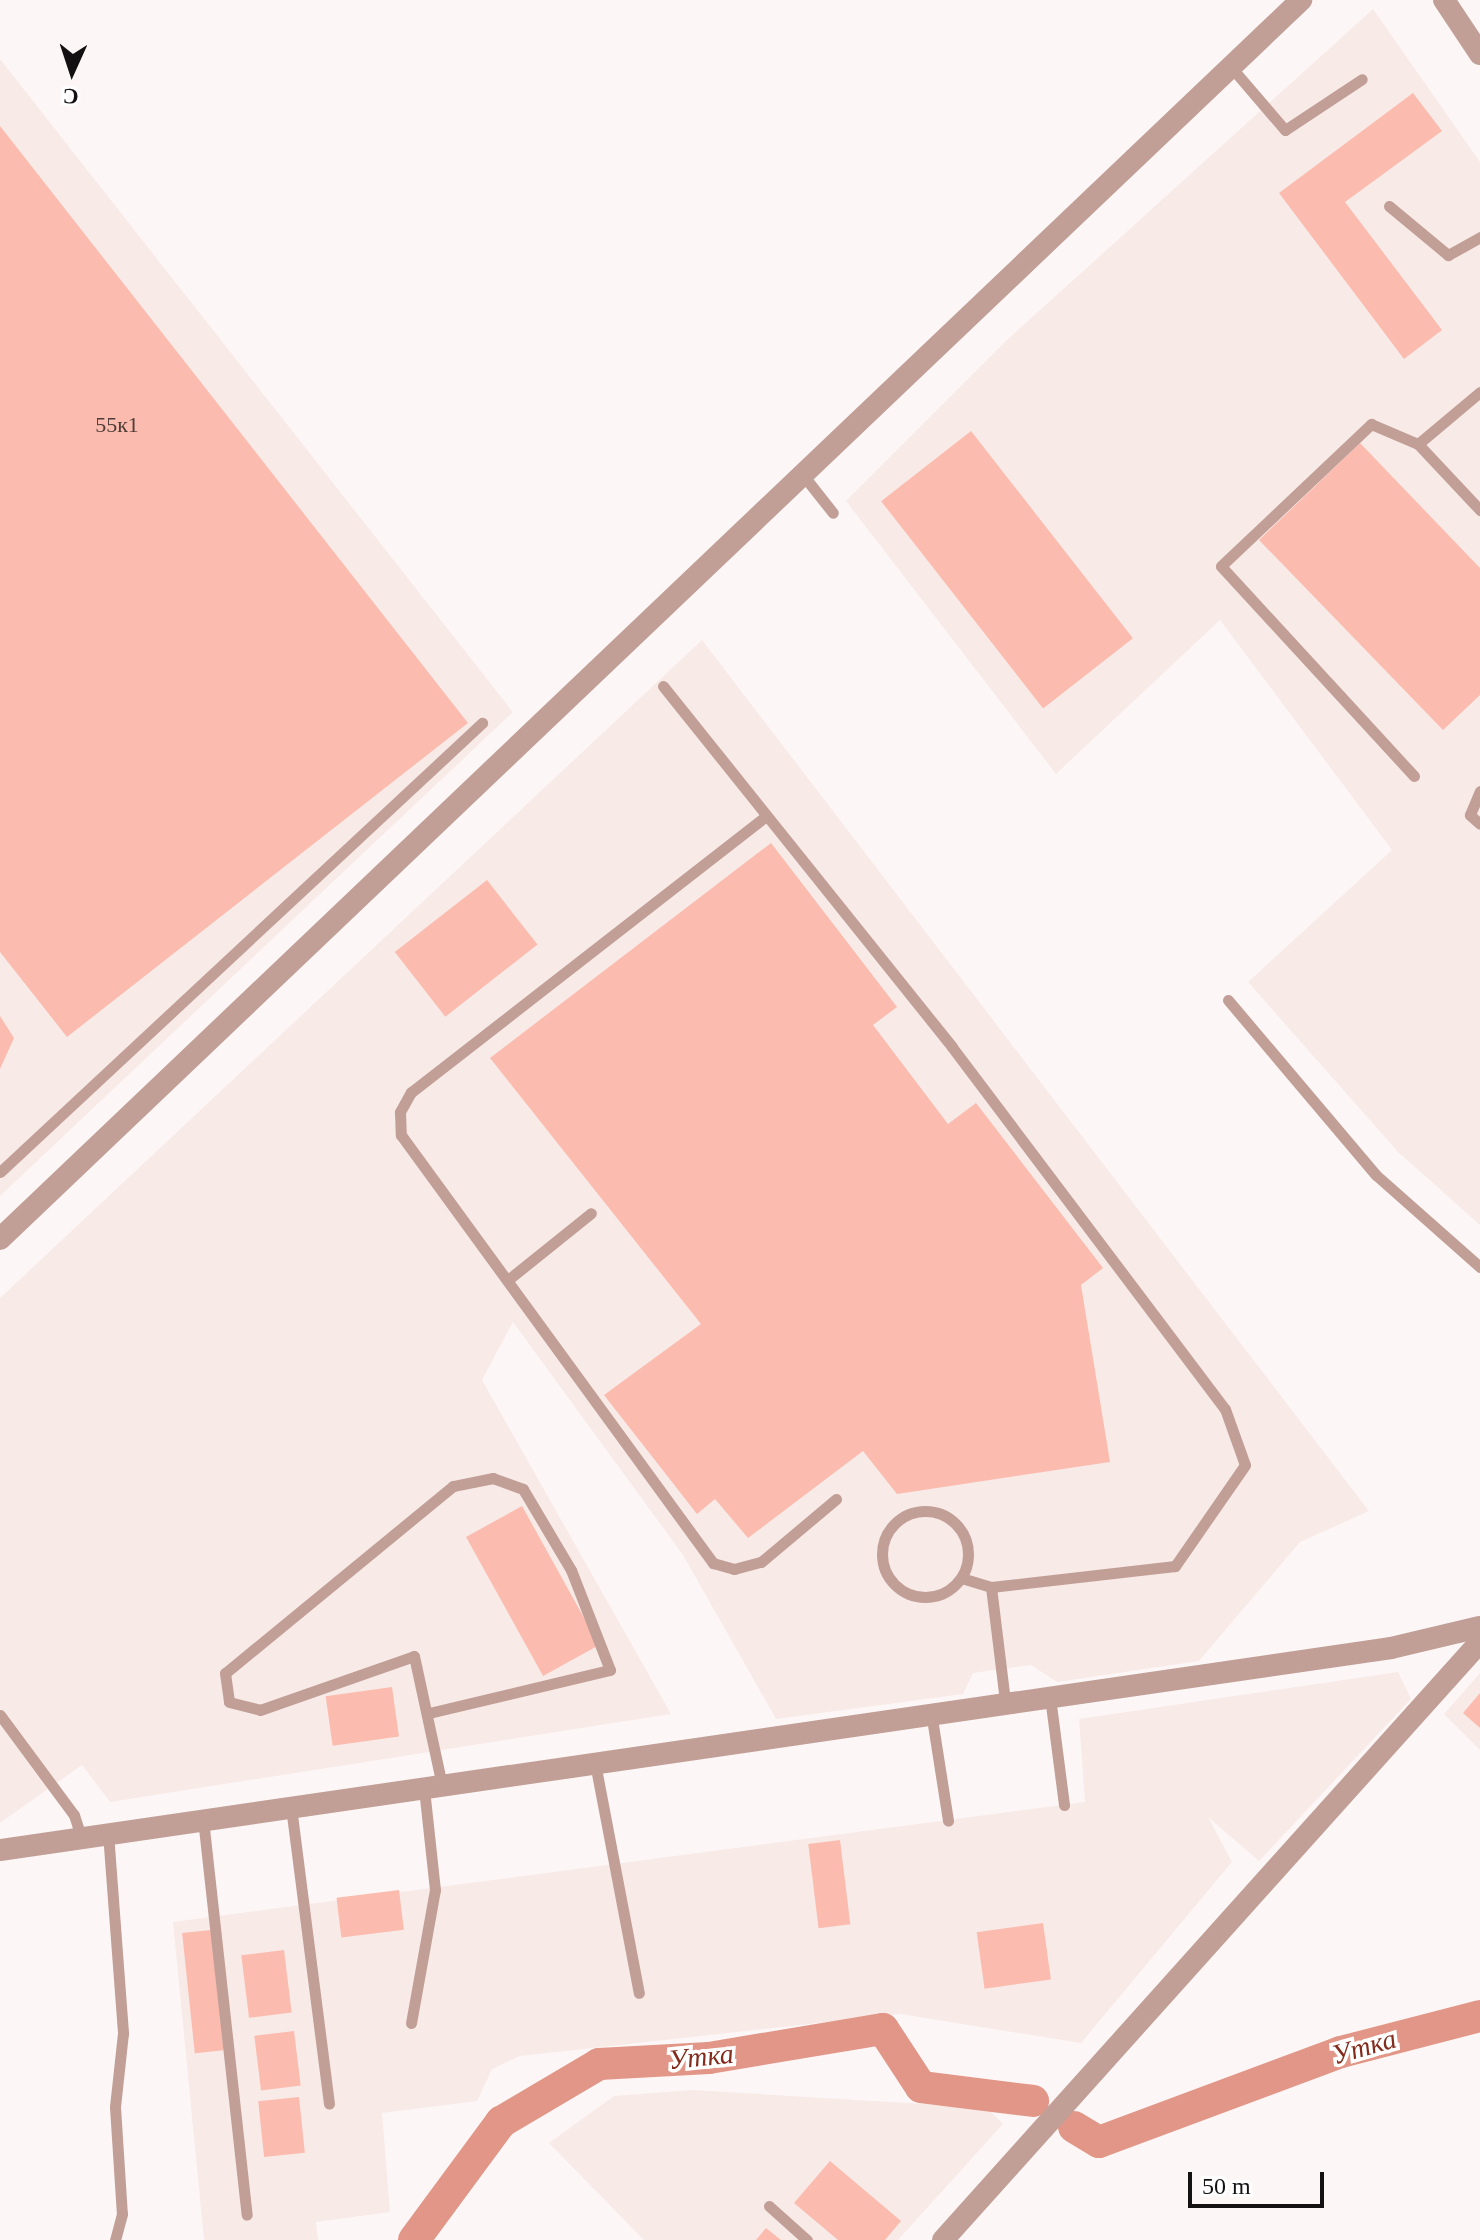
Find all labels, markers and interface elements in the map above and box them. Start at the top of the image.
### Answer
north arrow [32,32,112,112]
text: С [62,84,79,109]
house number: 55к1 [95,412,139,438]
water label: Утка [1328,2022,1400,2072]
water label: Утка [667,2037,735,2077]
scale bar [1192,2156,1328,2206]
text: 50 m [1202,2173,1251,2199]

